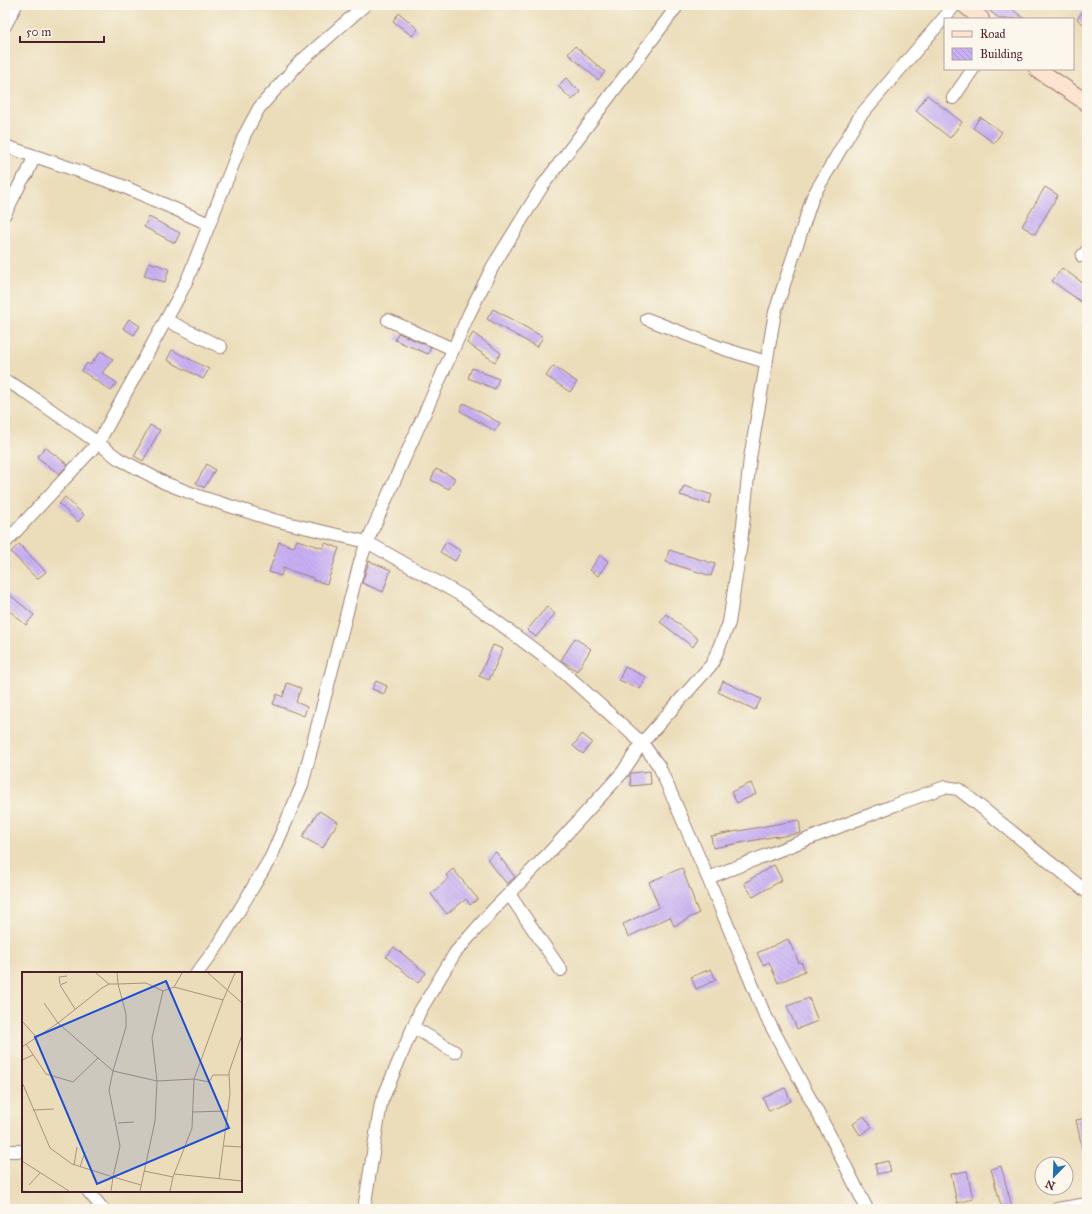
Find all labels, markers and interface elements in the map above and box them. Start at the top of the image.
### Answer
scale bar [20,18,104,44]
legend [944,18,1074,70]
text: 50 m [26,25,51,39]
text: Road [980,27,1006,41]
text: Building [980,47,1023,62]
inset map [22,972,242,1192]
north arrow [1034,1156,1074,1196]
text: N [1043,1177,1057,1193]

